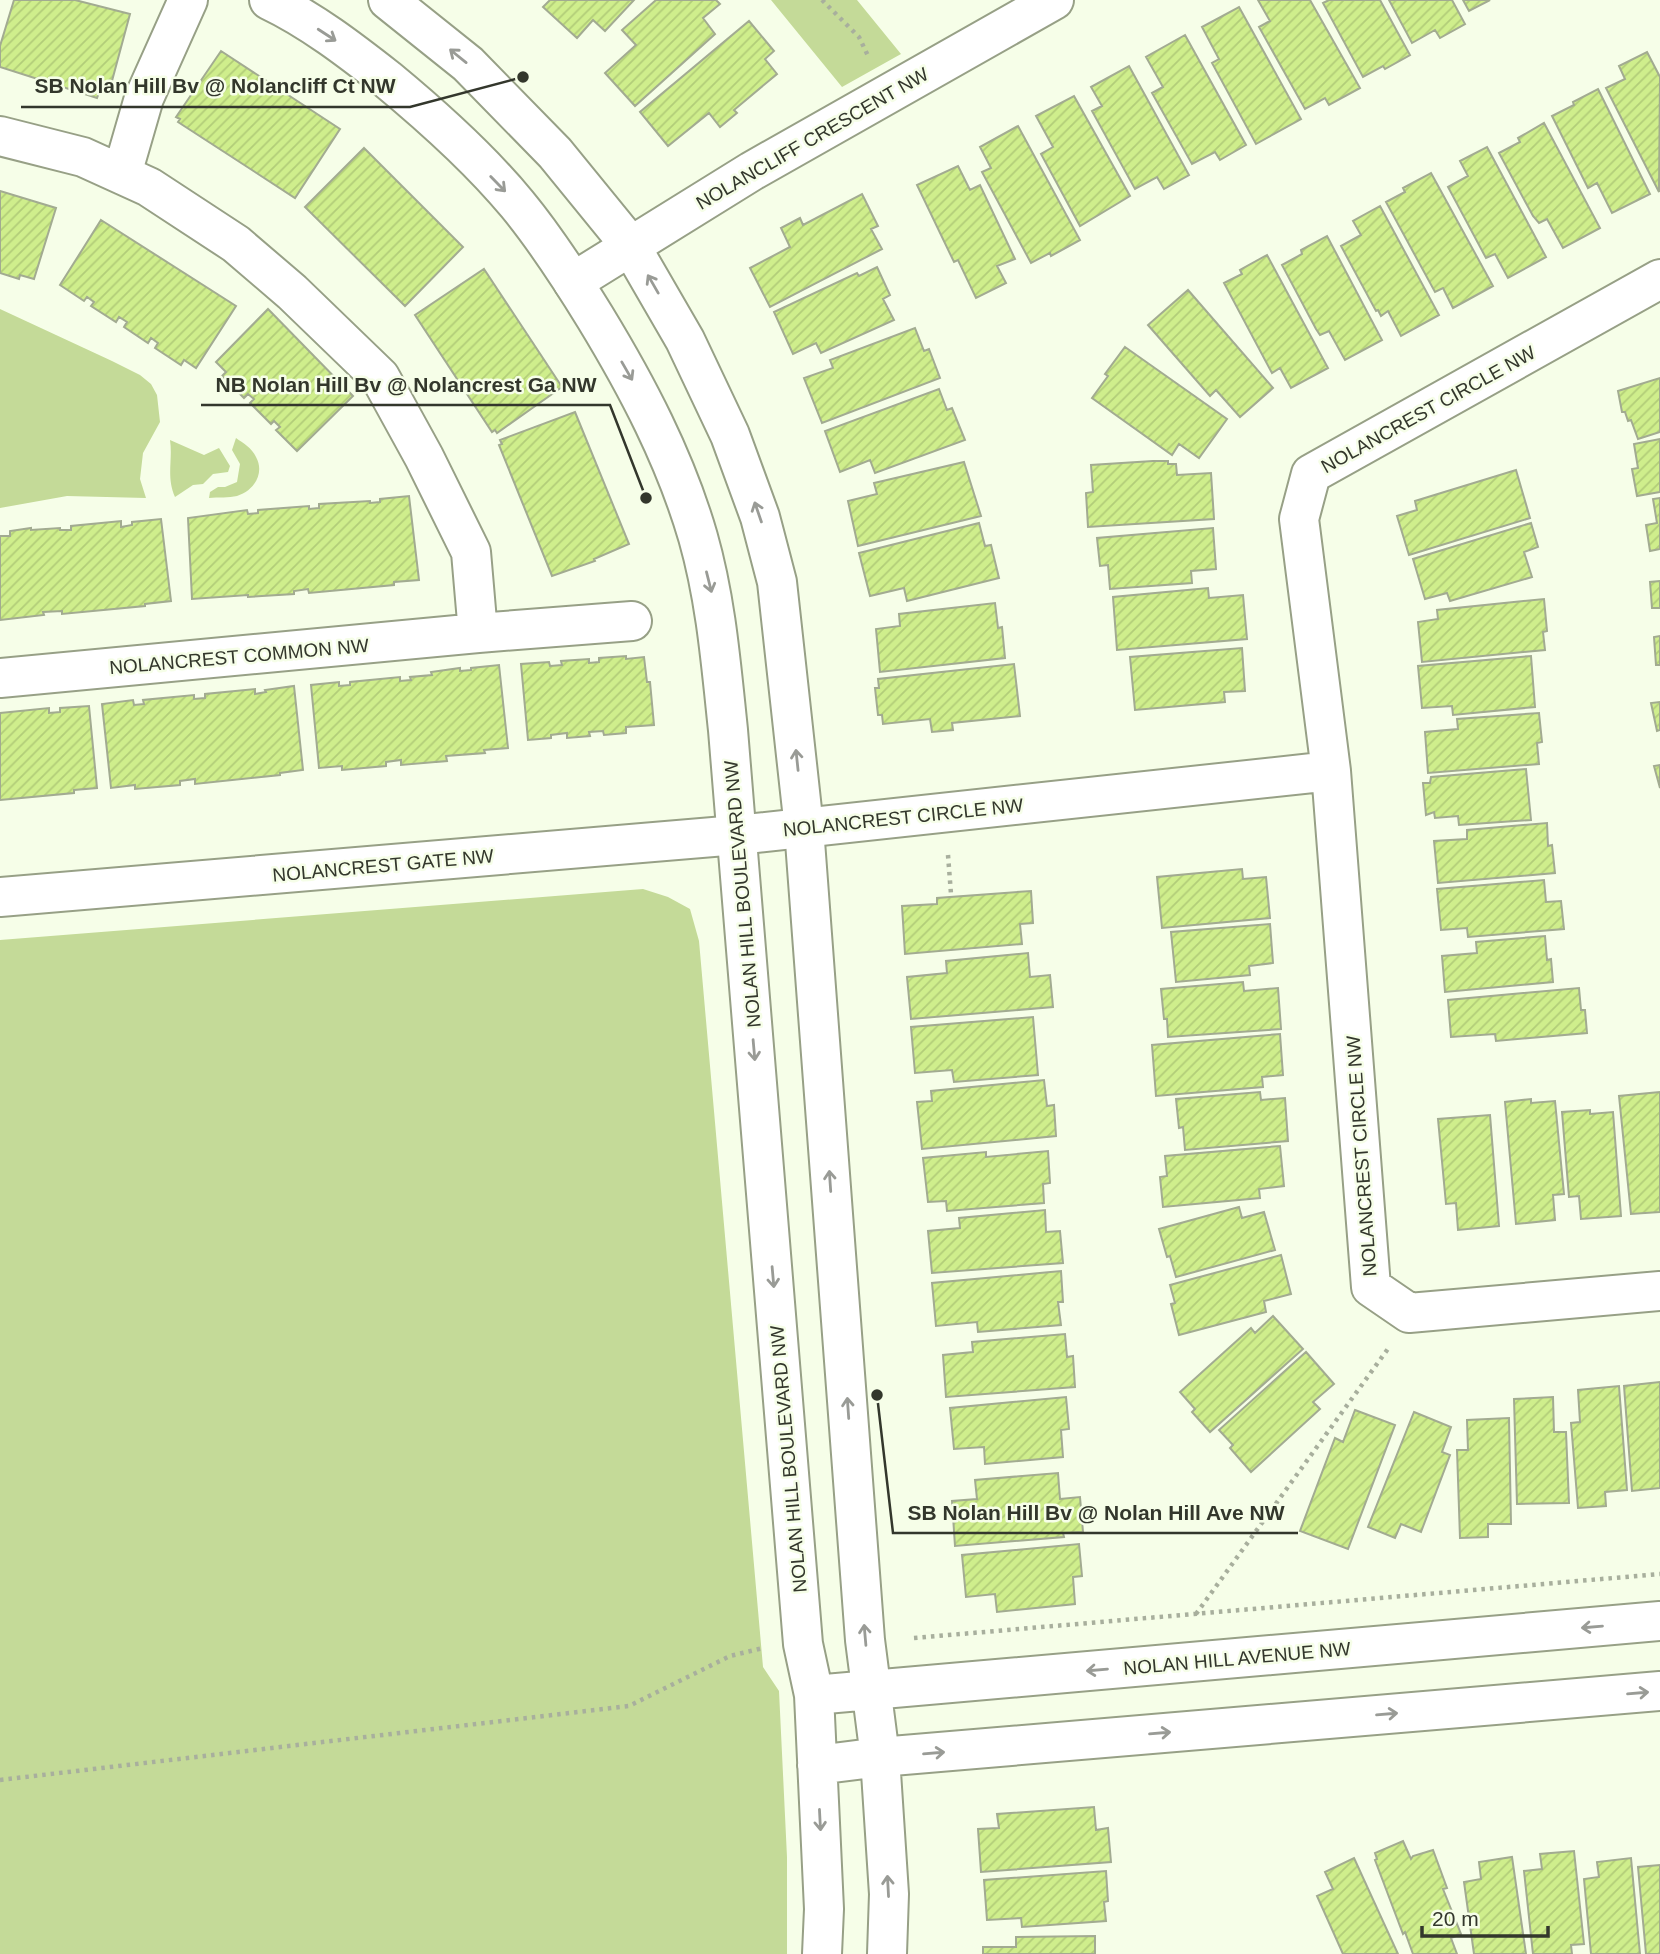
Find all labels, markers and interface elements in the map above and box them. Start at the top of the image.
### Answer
one-way arrow [317,28,336,42]
one-way arrow [449,48,467,64]
street label: NOLANCLIFF CRESCENT NW [692,63,932,214]
callout: SB Nolan Hill Bv @ Nolancliff Ct NW [21,65,410,107]
text: SB Nolan Hill Bv @ Nolancliff Ct NW [34,74,396,97]
one-way arrow [490,175,507,192]
one-way arrow [645,274,659,294]
street label: NOLANCREST CIRCLE NW [1318,342,1539,477]
one-way arrow [620,360,634,380]
callout: NB Nolan Hill Bv @ Nolancrest Ga NW [201,363,610,405]
text: NB Nolan Hill Bv @ Nolancrest Ga NW [215,373,597,396]
one-way arrow [751,501,764,523]
one-way arrow [703,570,716,593]
street label: NOLANCREST COMMON NW [108,635,370,678]
one-way arrow [790,749,803,772]
street label: NOLAN HILL BOULEVARD NW [720,759,765,1028]
street label: NOLANCREST CIRCLE NW [782,794,1024,841]
street label: NOLANCREST GATE NW [272,845,495,886]
street label: NOLANCREST CIRCLE NW [1343,1035,1380,1277]
one-way arrow [748,1038,761,1061]
one-way arrow [823,1171,836,1193]
one-way arrow [767,1265,780,1287]
street label: NOLAN HILL BOULEVARD NW [766,1324,811,1593]
one-way arrow [841,1397,854,1420]
callout: SB Nolan Hill Bv @ Nolan Hill Ave NW [893,1491,1298,1533]
text: SB Nolan Hill Bv @ Nolan Hill Ave NW [907,1501,1285,1524]
one-way arrow [1581,1621,1604,1634]
one-way arrow [858,1624,871,1647]
street label: NOLAN HILL AVENUE NW [1123,1638,1352,1679]
one-way arrow [1086,1664,1109,1677]
one-way arrow [1626,1686,1649,1699]
one-way arrow [1375,1707,1398,1720]
one-way arrow [1149,1726,1171,1739]
one-way arrow [922,1746,944,1759]
one-way arrow [813,1808,826,1831]
one-way arrow [881,1875,894,1898]
scale bar [1422,1895,1548,1939]
text: 20 m [1432,1907,1479,1930]

